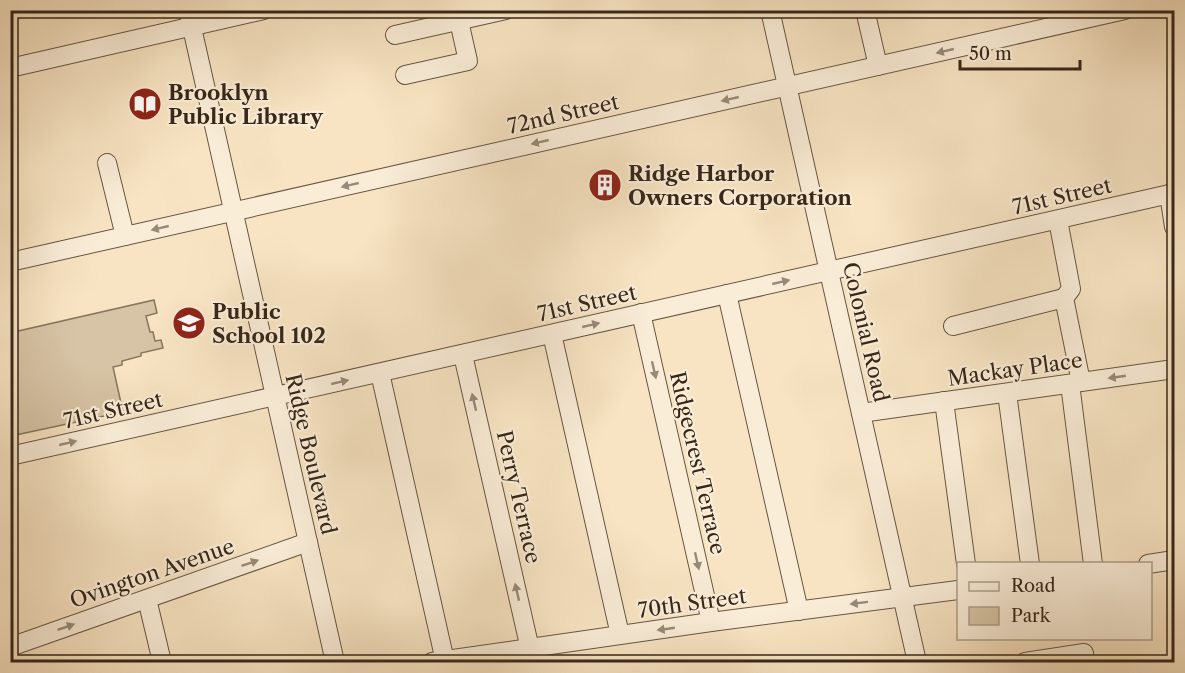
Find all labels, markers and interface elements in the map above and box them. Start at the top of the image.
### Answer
scale bar [960,33,1080,71]
text: 50 m [969,43,1012,65]
one-way arrow [935,47,954,56]
place label: Brooklyn Public Library [168,80,324,129]
library icon: Brooklyn Public Library [127,86,163,122]
street label: 72nd Street [505,89,622,139]
one-way arrow [721,95,740,105]
one-way arrow [531,138,549,148]
place label: Ridge Harbor Owners Corporation [628,161,853,210]
building icon: Ridge Harbor Owners Corporation [587,167,623,203]
street label: 71st Street [1010,172,1114,220]
one-way arrow [340,181,359,190]
one-way arrow [150,224,169,233]
street label: Colonial Road [838,260,894,404]
one-way arrow [772,276,791,286]
street label: 71st Street [535,279,639,327]
place label: Public School 102 [212,299,326,348]
school or university icon: Public School 102 [171,305,207,341]
one-way arrow [582,319,601,329]
street label: Mackay Place [946,347,1084,391]
one-way arrow [650,361,659,380]
street label: Ridgecrest Terrace [665,369,731,557]
street label: Ridge Boulevard [280,371,342,537]
one-way arrow [1107,373,1126,382]
one-way arrow [331,377,349,387]
street label: 71st Street [61,386,165,434]
one-way arrow [469,392,478,411]
street label: Perry Terrace [492,428,546,566]
one-way arrow [58,438,77,448]
street label: Ovington Avenue [66,533,238,613]
one-way arrow [693,551,702,570]
one-way arrow [241,557,259,567]
legend [957,562,1152,640]
text: Road [1011,575,1056,597]
one-way arrow [512,582,521,601]
street label: 70th Street [636,583,748,623]
one-way arrow [849,598,868,608]
text: Park [1011,605,1052,627]
one-way arrow [57,622,75,632]
one-way arrow [656,624,675,633]

